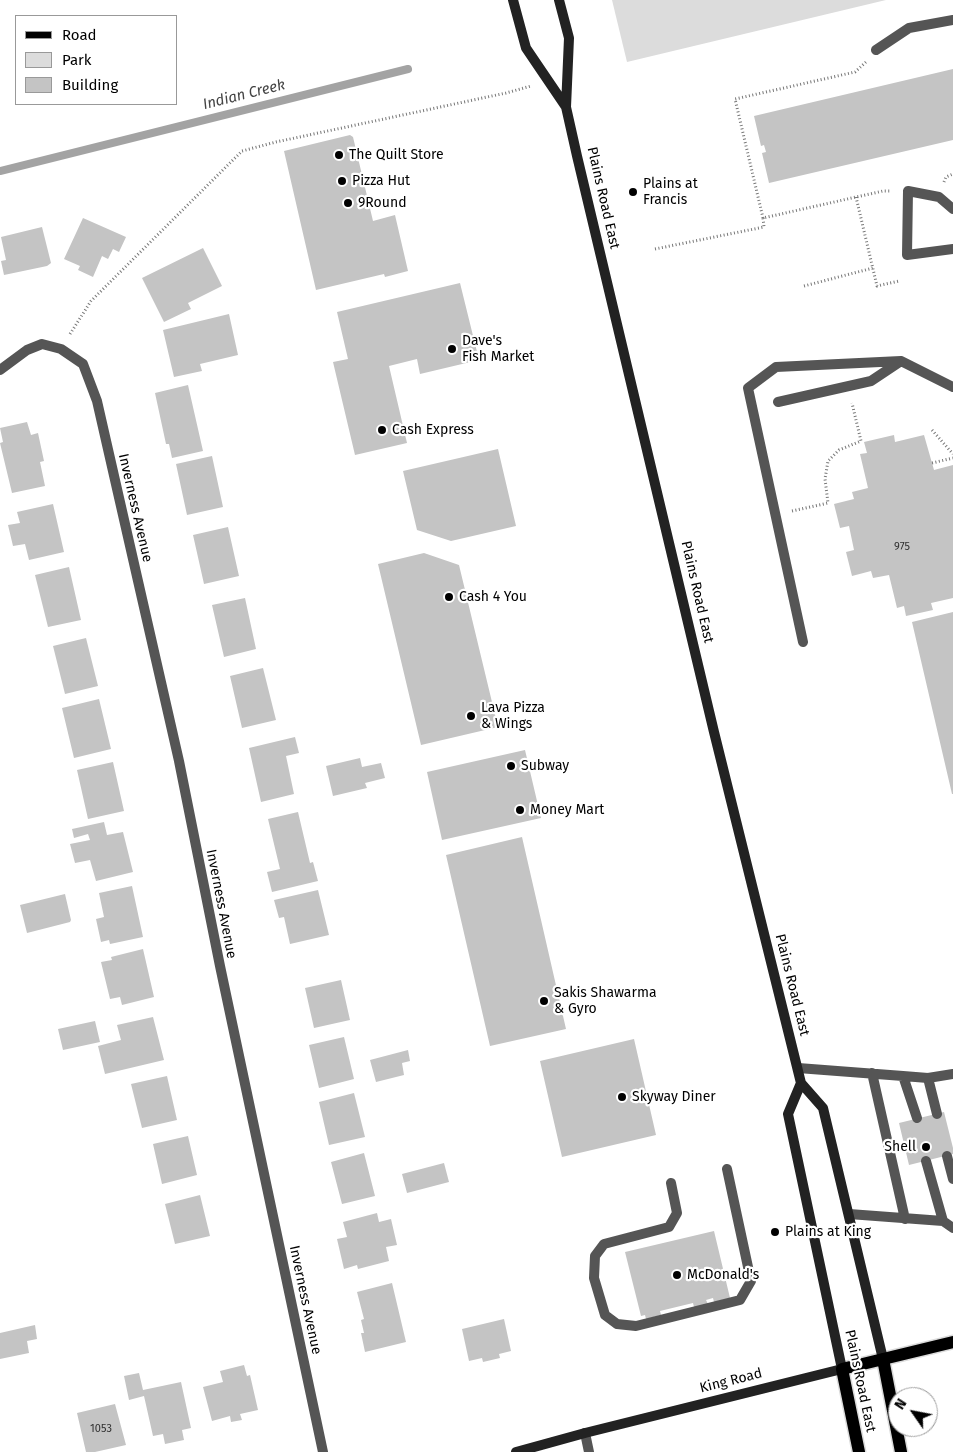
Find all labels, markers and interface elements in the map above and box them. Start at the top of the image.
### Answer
legend [15,15,178,105]
text: Road [62,26,97,44]
text: Park [62,51,92,69]
text: Building [62,76,118,94]
water label: Indian Creek [201,76,287,114]
street label: Plains Road East [583,145,623,251]
place label: The Quilt Store [349,147,444,163]
marker: The Quilt Store [333,149,345,161]
place label: Pizza Hut [352,173,410,189]
marker: Pizza Hut [336,175,348,187]
place label: Plains at Francis [643,176,698,208]
marker: Plains at Francis [627,186,639,198]
place label: 9Round [358,195,407,211]
marker: 9Round [342,197,354,209]
place label: Dave's Fish Market [462,333,534,366]
marker: Dave's Fish Market [446,343,458,355]
place label: Cash Express [392,422,474,438]
marker: Cash Express [376,424,388,436]
street label: Inverness Avenue [114,452,156,564]
street label: Plains Road East [677,539,717,645]
house number: 975 [894,540,910,554]
place label: Cash 4 You [459,589,527,605]
marker: Cash 4 You [443,591,455,603]
place label: Lava Pizza & Wings [481,700,545,732]
marker: Lava Pizza & Wings [465,710,477,722]
place label: Subway [521,758,569,774]
marker: Subway [505,760,517,772]
place label: Money Mart [530,802,604,818]
marker: Money Mart [514,804,526,816]
street label: Inverness Avenue [202,848,240,960]
street label: Plains Road East [771,932,813,1038]
place label: Sakis Shawarma & Gyro [554,985,656,1018]
marker: Sakis Shawarma & Gyro [538,995,550,1007]
place label: Skyway Diner [632,1089,716,1105]
marker: Skyway Diner [616,1091,628,1103]
place label: Shell [884,1139,916,1155]
marker: Shell [920,1141,932,1153]
place label: Plains at King [785,1224,871,1240]
marker: Plains at King [769,1226,781,1238]
street label: Inverness Avenue [285,1244,325,1356]
place label: McDonald's [687,1267,759,1283]
marker: McDonald's [671,1269,683,1281]
street label: Plains Road East [841,1328,879,1434]
street label: King Road [698,1365,764,1397]
north arrow [888,1387,938,1437]
text: N [891,1396,910,1413]
house number: 1053 [90,1422,112,1436]

